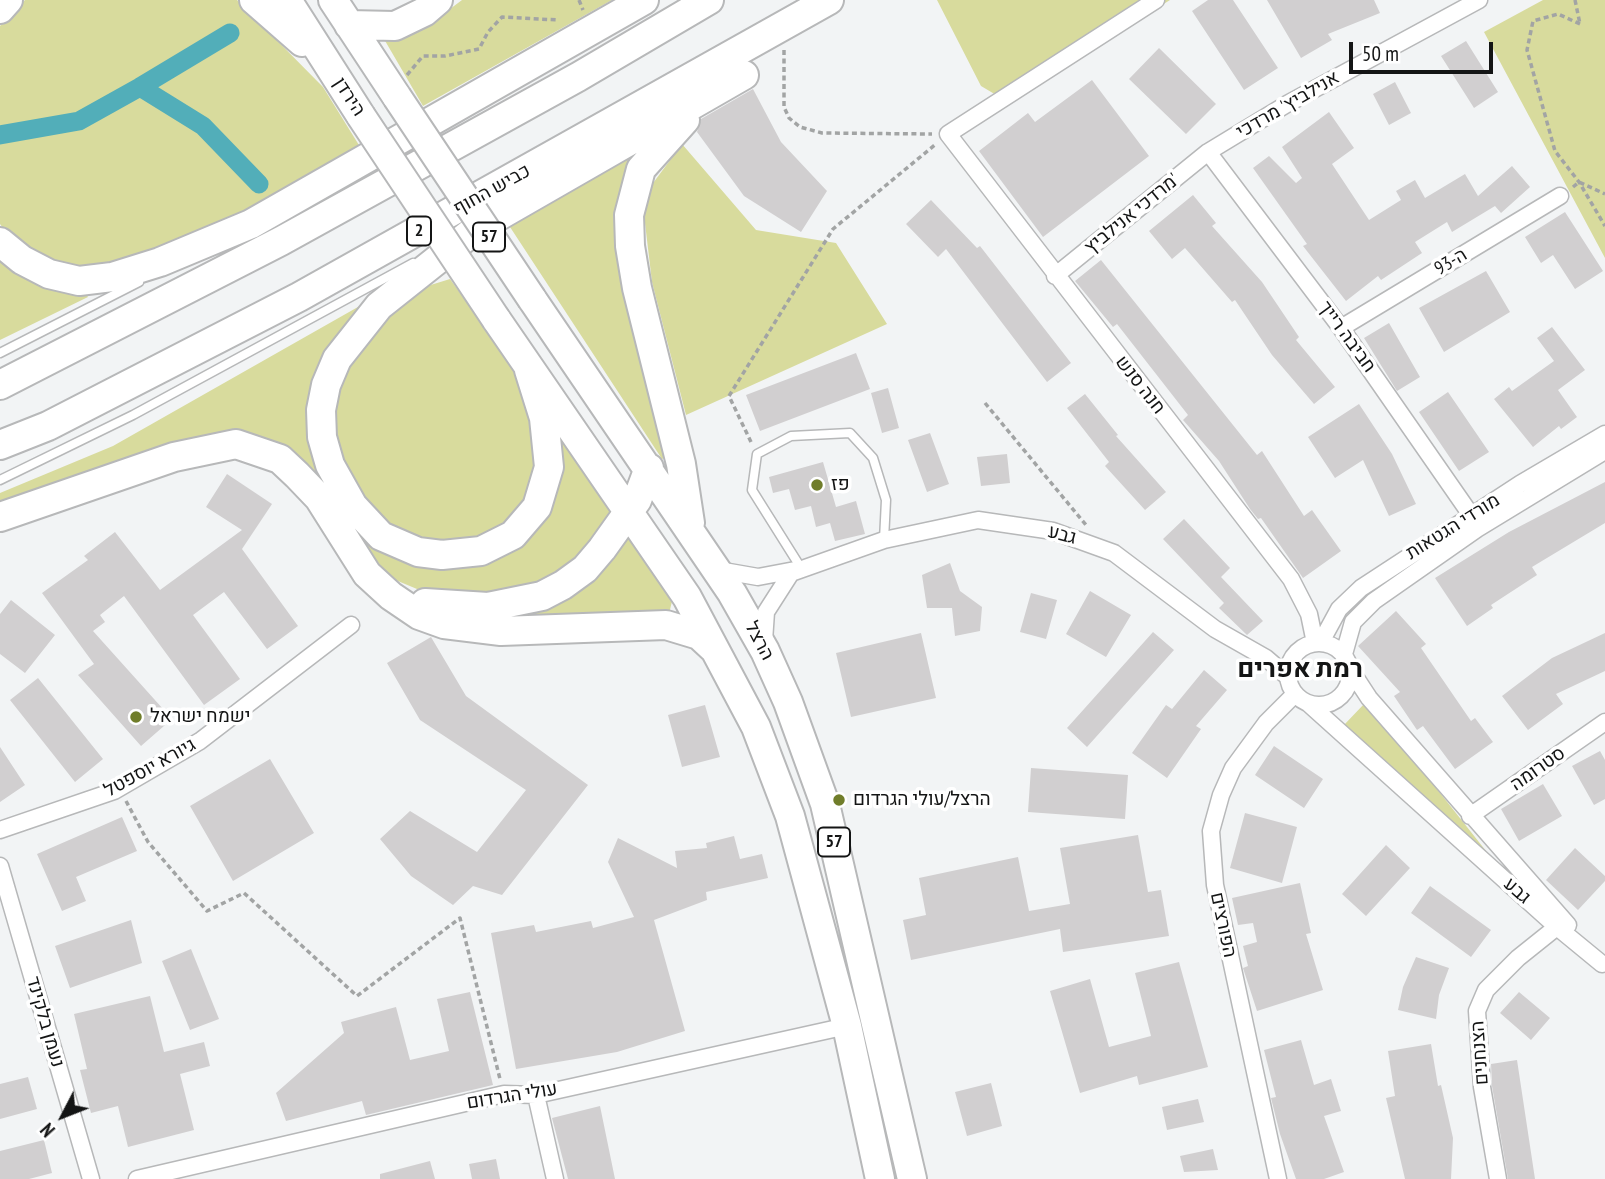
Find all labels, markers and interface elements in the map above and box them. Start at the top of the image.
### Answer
scale bar [1353,28,1496,72]
text: 50 m [1362,40,1399,67]
street label: אנילביץ' מרדכי [1232,66,1344,144]
street label: הירדן [328,73,370,121]
street label: כביש החוף [449,160,535,220]
street label: מרדכי אנילביץ' [1080,169,1184,259]
road number: 2 [407,216,431,246]
road number: 57 [473,222,505,251]
street label: ה-93 [1431,244,1471,280]
street label: חביבה רייך [1313,297,1381,377]
street label: חנה סנש [1110,351,1170,419]
place label: פז [831,474,850,496]
marker: פז [809,477,825,493]
street label: מורדי הגטאות [1402,489,1504,565]
street label: גבע [1045,520,1079,550]
street label: הרצל [739,618,779,664]
district label: רמת אפרים [1237,654,1363,686]
place label: ישמח ישראל [150,706,251,728]
marker: ישמח ישראל [128,709,144,725]
street label: גיורא יוספטל [100,734,200,802]
street label: סטרומה [1506,742,1570,796]
place label: הרצל/עולי הגרדום [853,789,991,811]
marker: הרצל/עולי הגרדום [831,792,847,808]
road number: 57 [818,828,850,856]
street label: גבע [1499,873,1535,909]
street label: הפורצים [1205,890,1241,960]
street label: נעמן בלקינד [21,974,69,1070]
street label: הצנחנים [1466,1020,1494,1086]
street label: עולי הגרדום [465,1078,559,1114]
north arrow [28,1081,98,1151]
text: N [35,1118,60,1142]

